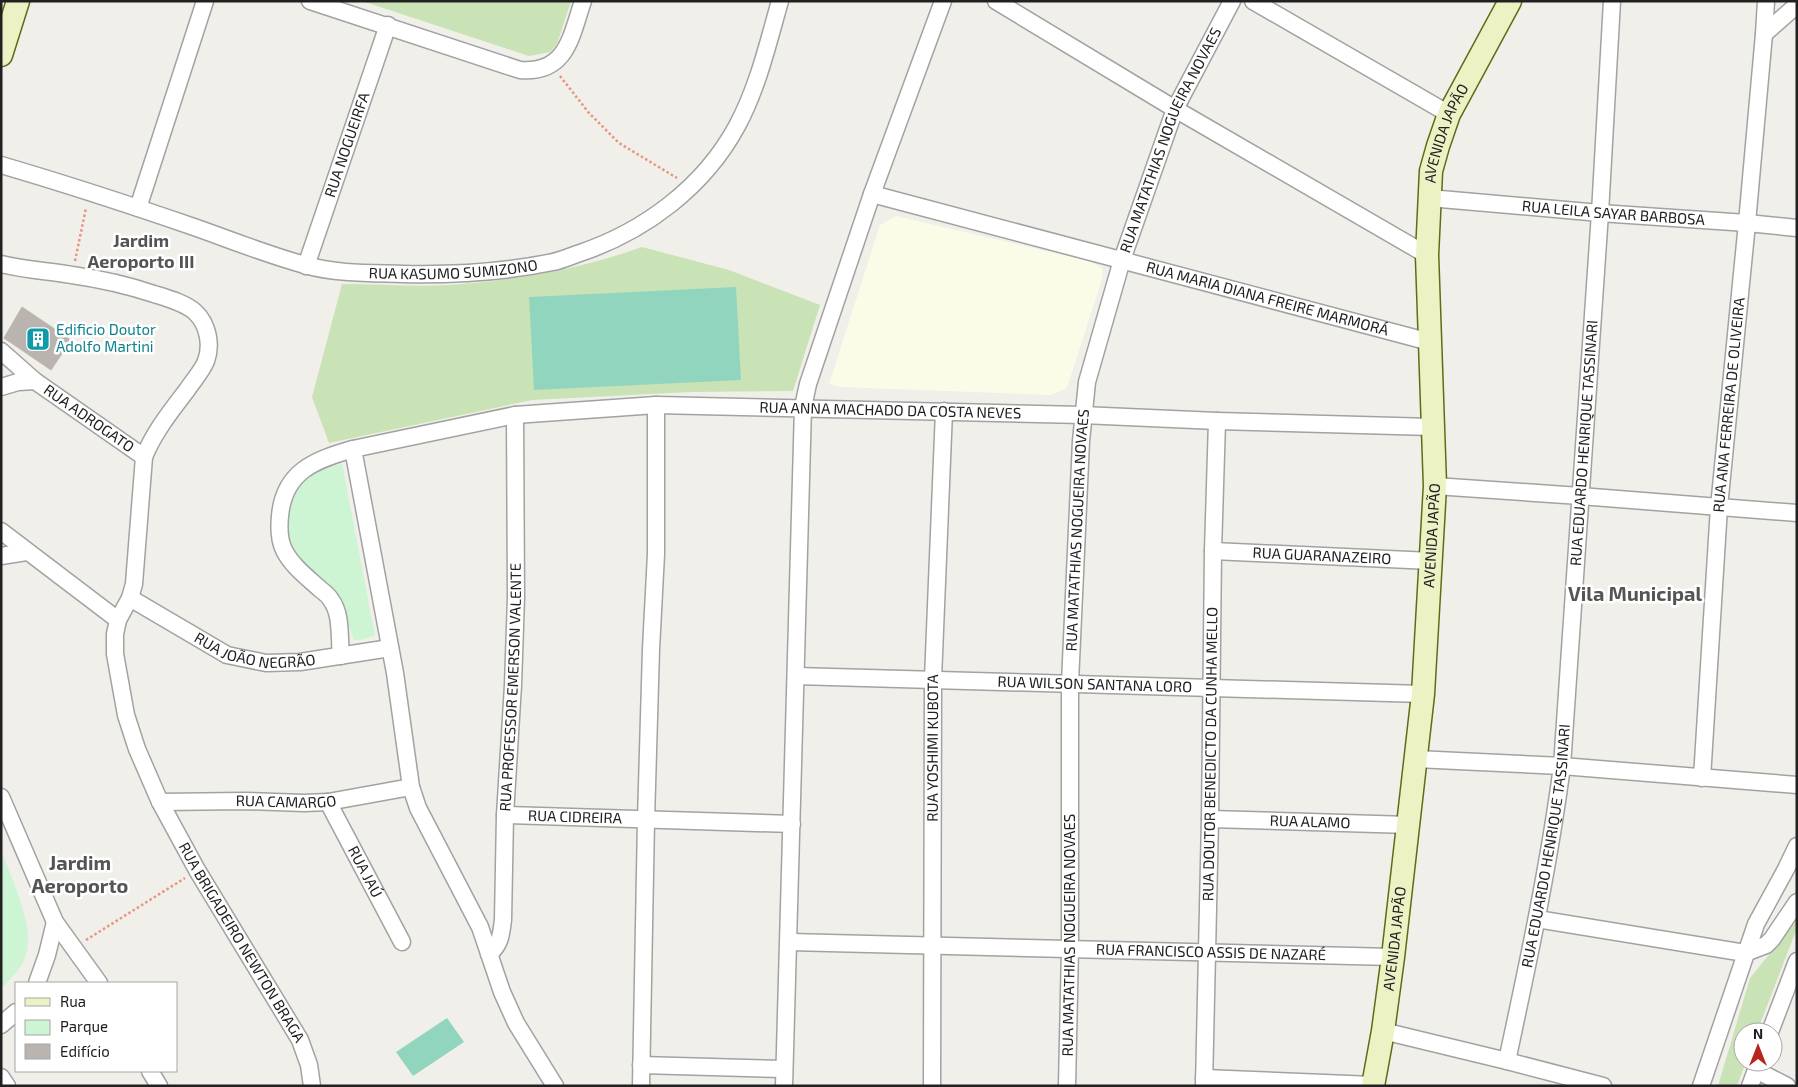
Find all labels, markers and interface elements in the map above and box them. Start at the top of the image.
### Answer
street label: RUA MATATHIAS NOGUEIRA NOVAES [1115,24,1224,255]
street label: AVENIDA JAPÃO [1420,80,1472,184]
street label: RUA NOGUEIRFA [320,89,373,199]
street label: RUA LEILA SAYAR BARBOSA [1521,196,1706,228]
district label: Jardim Aeroporto III [88,229,194,272]
street label: RUA KASUMO SUMIZONO [369,255,539,282]
street label: RUA MARIA DIANA FREIRE MARMORÁ [1144,257,1391,339]
street label: RUA ANA FERREIRA DE OLIVEIRA [1709,296,1748,513]
street label: RUA EDUARDO HENRIQUE TASSINARI [1566,319,1601,567]
place label: Edificio Doutor Adolfo Martini [56,320,156,355]
building icon: Edificio Doutor Adolfo Martini [25,326,51,352]
street label: RUA ADROGATO [41,380,138,455]
street label: RUA ANNA MACHADO DA COSTA NEVES [759,397,1022,422]
street label: RUA MATATHIAS NOGUEIRA NOVAES [1061,408,1092,652]
street label: AVENIDA JAPÃO [1419,483,1443,588]
street label: RUA GUARANAZEIRO [1252,543,1392,567]
street label: RUA PROFESSOR EMERSON VALENTE [495,563,524,812]
district label: Vila Municipal [1568,581,1702,605]
street label: RUA DOUTOR BENEDICTO DA CUNHA MELLO [1198,607,1220,901]
street label: RUA JOÃO NEGRÃO [192,628,317,672]
street label: RUA WILSON SANTANA LORO [997,672,1193,695]
street label: RUA YOSHIMI KUBOTA [923,673,941,822]
street label: RUA EDUARDO HENRIQUE TASSINARI [1517,723,1573,969]
street label: RUA CAMARGO [236,791,338,811]
street label: RUA CIDREIRA [528,806,623,827]
street label: RUA ALAMO [1269,811,1351,831]
street label: RUA MATATHIAS NOGUEIRA NOVAES [1058,814,1078,1056]
street label: RUA BRIGADEIRO NEWTON BRAGA [176,839,310,1046]
street label: RUA JAÚ [345,843,387,900]
district label: Jardim Aeroporto [32,850,128,897]
street label: AVENIDA JAPÃO [1379,885,1409,992]
street label: RUA FRANCISCO ASSIS DE NAZARÉ [1096,940,1326,963]
legend [15,982,178,1072]
text: Rua [60,992,86,1010]
text: Parque [60,1017,108,1035]
north arrow [1733,1022,1783,1072]
text: N [1753,1025,1763,1042]
text: Edifício [60,1042,110,1060]

